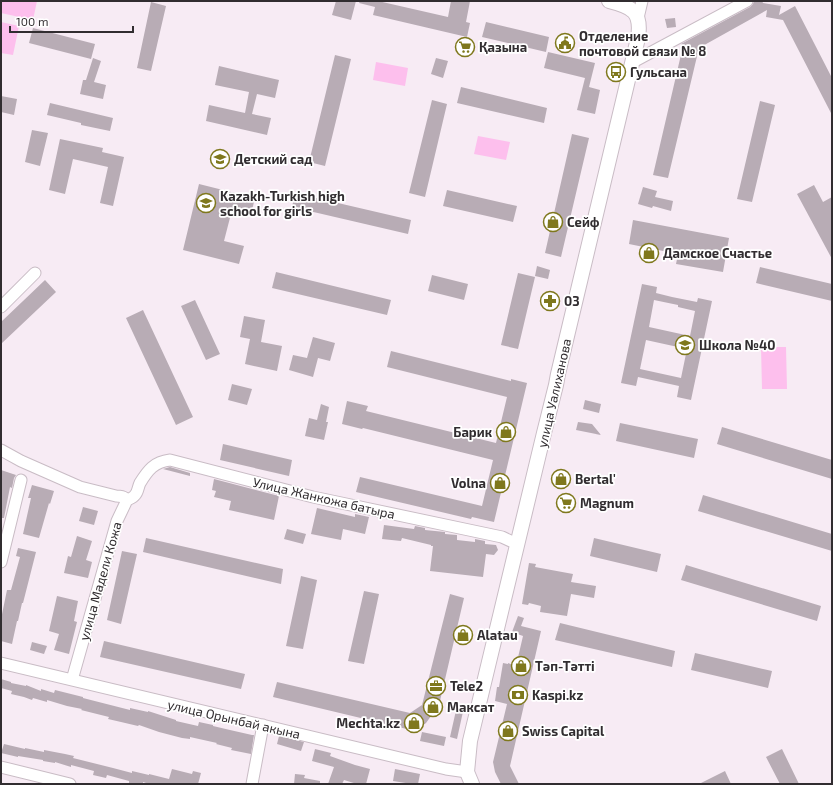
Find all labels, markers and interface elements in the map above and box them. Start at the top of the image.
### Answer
scale bar [10,8,133,34]
text: 100 m [16,14,48,28]
place label: Отделение почтовой связи № 8 [579,28,706,59]
public building icon: Отделение почтовой связи № 8 [554,32,576,54]
supermarket icon: Қазына [454,36,476,58]
place label: Қазына [479,39,527,55]
bus stop icon: Гульсана [605,61,627,83]
place label: Гульсана [630,64,687,80]
school or university icon: Детский сад [209,148,231,170]
place label: Детский сад [234,151,312,167]
place label: Kazakh-Turkish high school for girls [220,188,345,219]
school or university icon: Kazakh-Turkish high school for girls [195,192,217,214]
shop icon: Сейф [542,211,564,233]
place label: Сейф [567,214,600,230]
shop icon: Дамское Счастье [638,242,660,264]
place label: Дамское Счастье [663,245,772,261]
pharmacy icon: 03 [539,290,561,312]
place label: 03 [564,293,580,309]
school or university icon: Школа №40 [674,334,696,356]
street label: улица Уалиханова [534,337,574,449]
place label: Школа №40 [699,337,775,353]
shop icon: Барик [495,421,517,443]
place label: Барик [453,424,493,440]
shop icon: Bertal' [550,468,572,490]
place label: Bertal' [575,471,616,487]
shop icon: Volna [489,472,511,494]
street label: Улица Жанкожа батыра [251,474,397,522]
place label: Volna [451,475,486,491]
supermarket icon: Magnum [555,492,577,514]
place label: Magnum [580,495,634,511]
street label: улица Мадели Кожа [75,520,125,642]
shop icon: Alatau [452,624,474,646]
place label: Alatau [477,627,518,643]
shop icon: Тәп-Тәтті [510,655,532,677]
place label: Тәп-Тәтті [535,658,595,674]
office icon: Tele2 [425,675,447,697]
place label: Tele2 [450,678,483,694]
bank icon: Kaspi.kz [507,684,529,706]
place label: Kaspi.kz [532,687,583,703]
street label: улица Орынбай акына [166,696,302,742]
shop icon: Максат [422,696,444,718]
place label: Максат [447,699,495,715]
shop icon: Mechta.kz [403,712,425,734]
place label: Mechta.kz [336,715,400,731]
shop icon: Swiss Capital [497,720,519,742]
place label: Swiss Capital [522,723,605,739]

